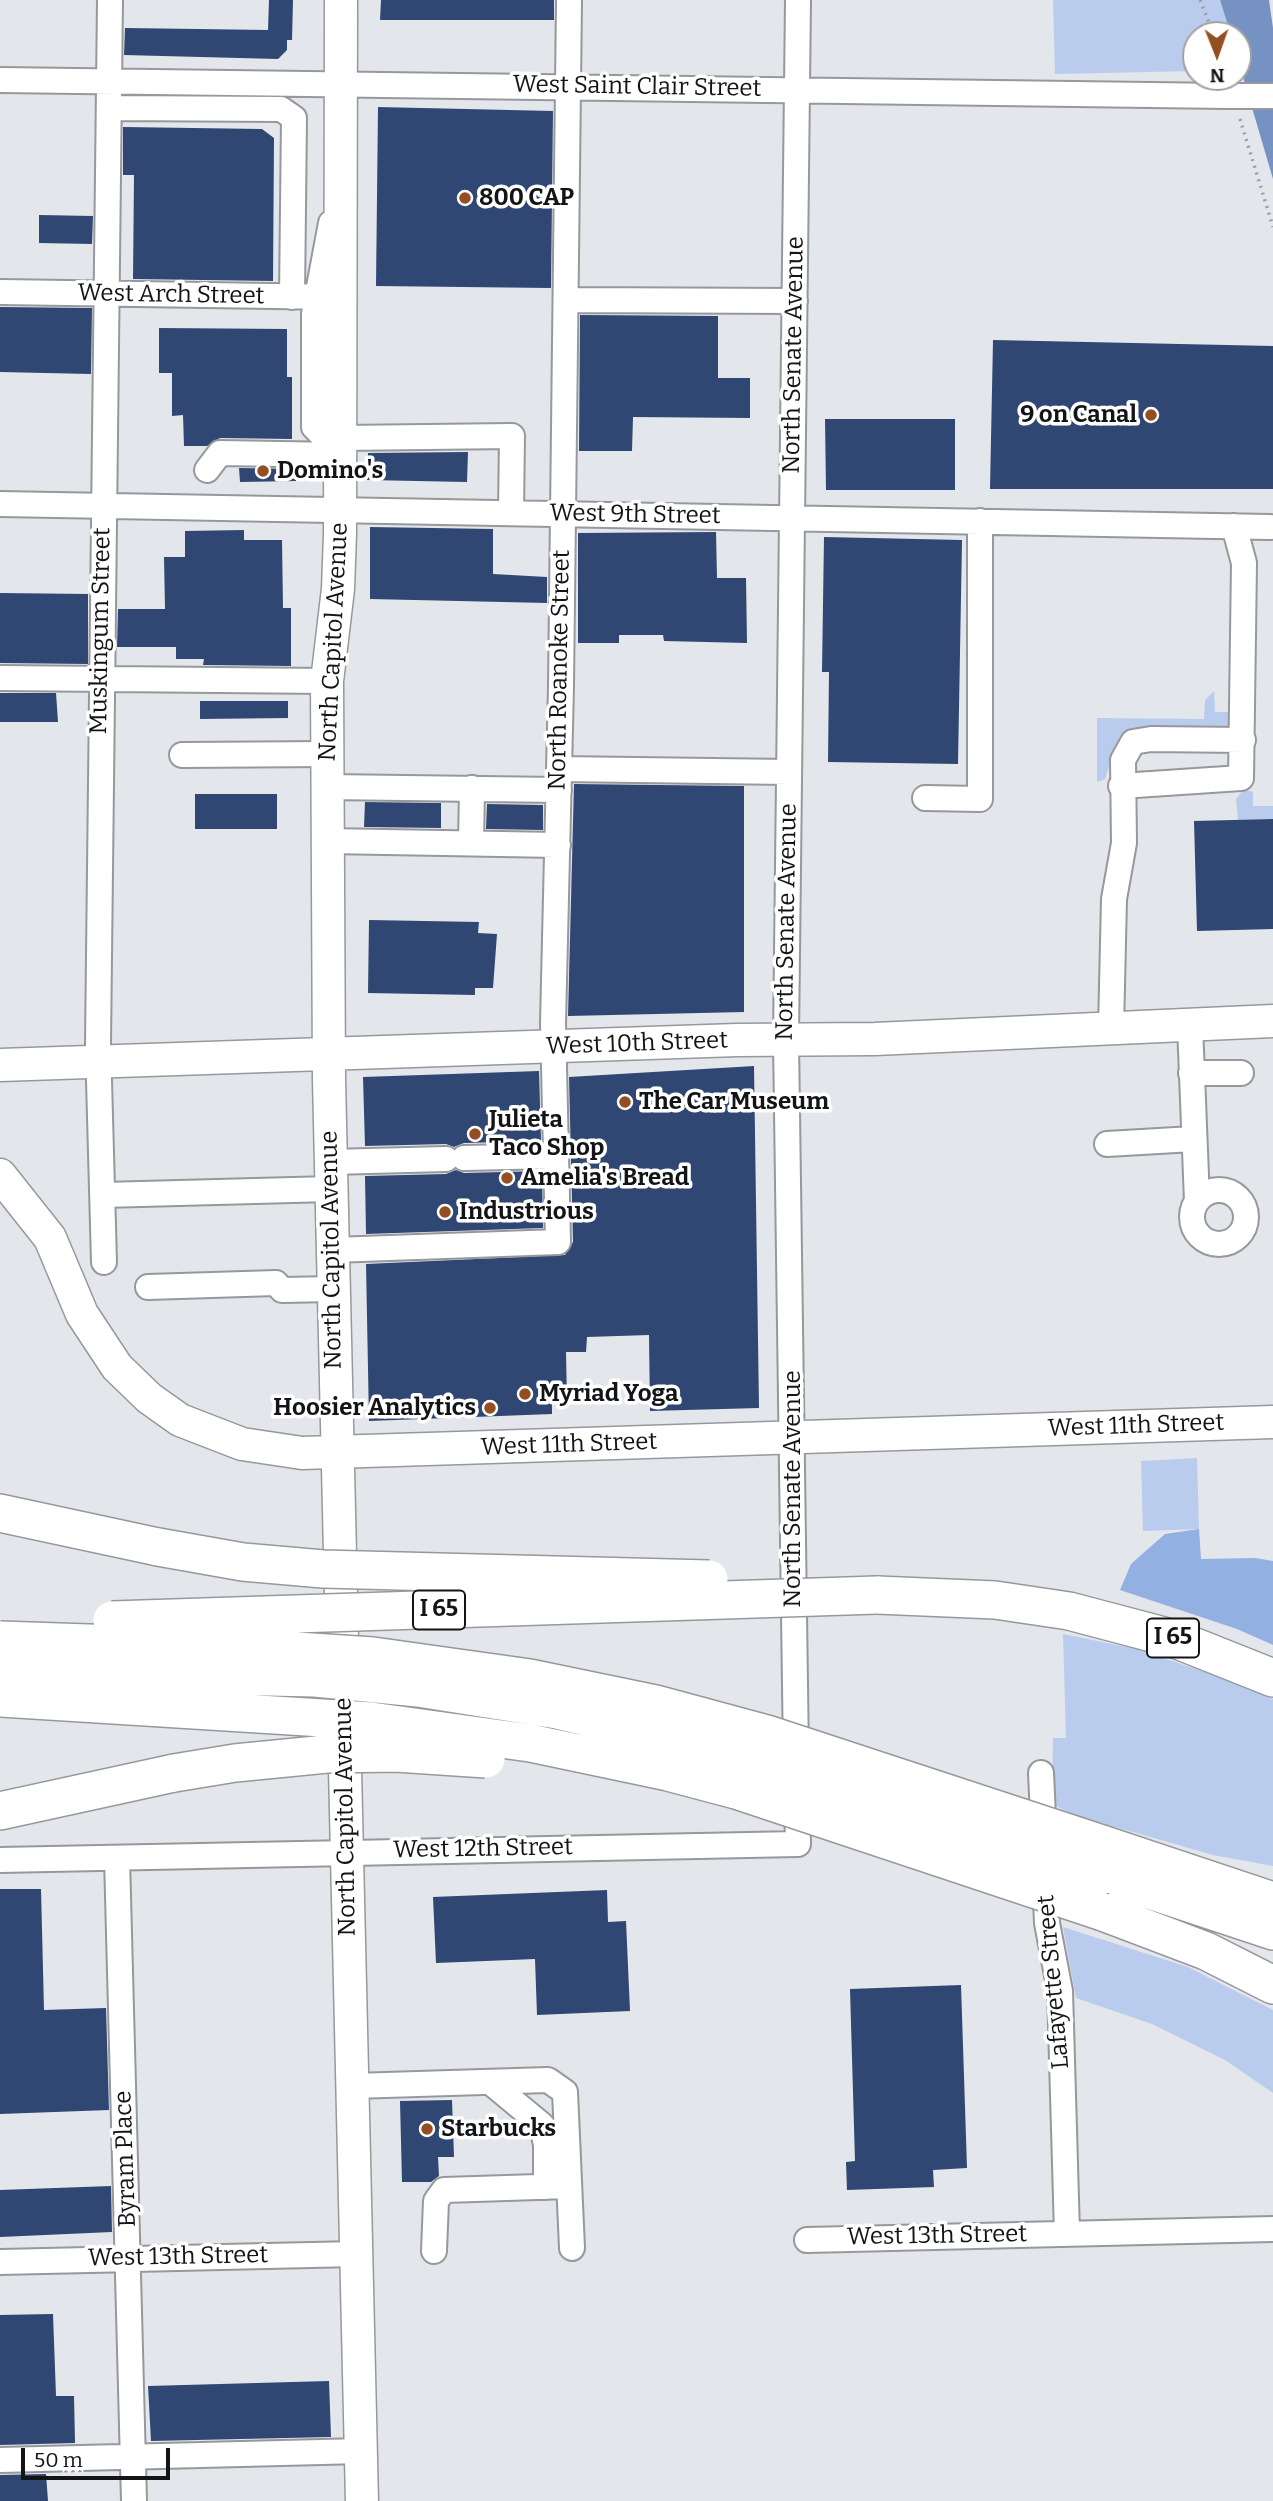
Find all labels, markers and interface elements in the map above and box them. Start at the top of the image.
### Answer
north arrow [1182,21,1252,91]
text: N [1210,64,1225,87]
street label: West Saint Clair Street [513,70,761,104]
place label: 800 CAP [479,184,574,212]
marker: 800 CAP [457,190,473,206]
street label: North Senate Avenue [778,236,810,474]
street label: West Arch Street [77,279,265,311]
place label: 9 on Canal [1020,401,1137,429]
marker: 9 on Canal [1143,407,1159,423]
place label: Domino's [277,457,383,485]
marker: Domino's [255,463,271,479]
street label: West 9th Street [549,499,721,531]
street label: North Capitol Avenue [313,522,355,762]
street label: Muskingum Street [85,527,117,735]
street label: North Roanoke Street [544,549,576,791]
street label: North Senate Avenue [771,803,803,1041]
street label: West 10th Street [546,1026,728,1062]
place label: The Car Museum [639,1088,829,1116]
marker: The Car Museum [617,1094,633,1110]
place label: Julieta Taco Shop [489,1106,604,1162]
marker: Julieta Taco Shop [467,1126,483,1142]
street label: North Capitol Avenue [316,1130,348,1370]
place label: Amelia's Bread [521,1164,689,1192]
marker: Amelia's Bread [499,1170,515,1186]
place label: Industrious [459,1198,594,1226]
marker: Industrious [437,1204,453,1220]
street label: North Senate Avenue [779,1370,807,1608]
place label: Myriad Yoga [539,1380,678,1408]
marker: Myriad Yoga [517,1386,533,1402]
place label: Hoosier Analytics [273,1394,476,1422]
marker: Hoosier Analytics [482,1400,498,1416]
street label: West 11th Street [1047,1409,1225,1443]
street label: West 11th Street [480,1428,658,1462]
road number: I 65 [413,1590,465,1630]
road number: I 65 [1147,1618,1199,1658]
street label: North Capitol Avenue [330,1697,362,1937]
street label: West 12th Street [393,1833,573,1865]
street label: Lafayette Street [1032,1894,1076,2070]
street label: Byram Place [109,2090,143,2228]
place label: Starbucks [441,2115,556,2143]
marker: Starbucks [419,2121,435,2137]
street label: West 13th Street [847,2220,1027,2252]
street label: West 13th Street [88,2241,268,2273]
scale bar [24,2434,173,2478]
text: 50 m [34,2447,83,2473]

